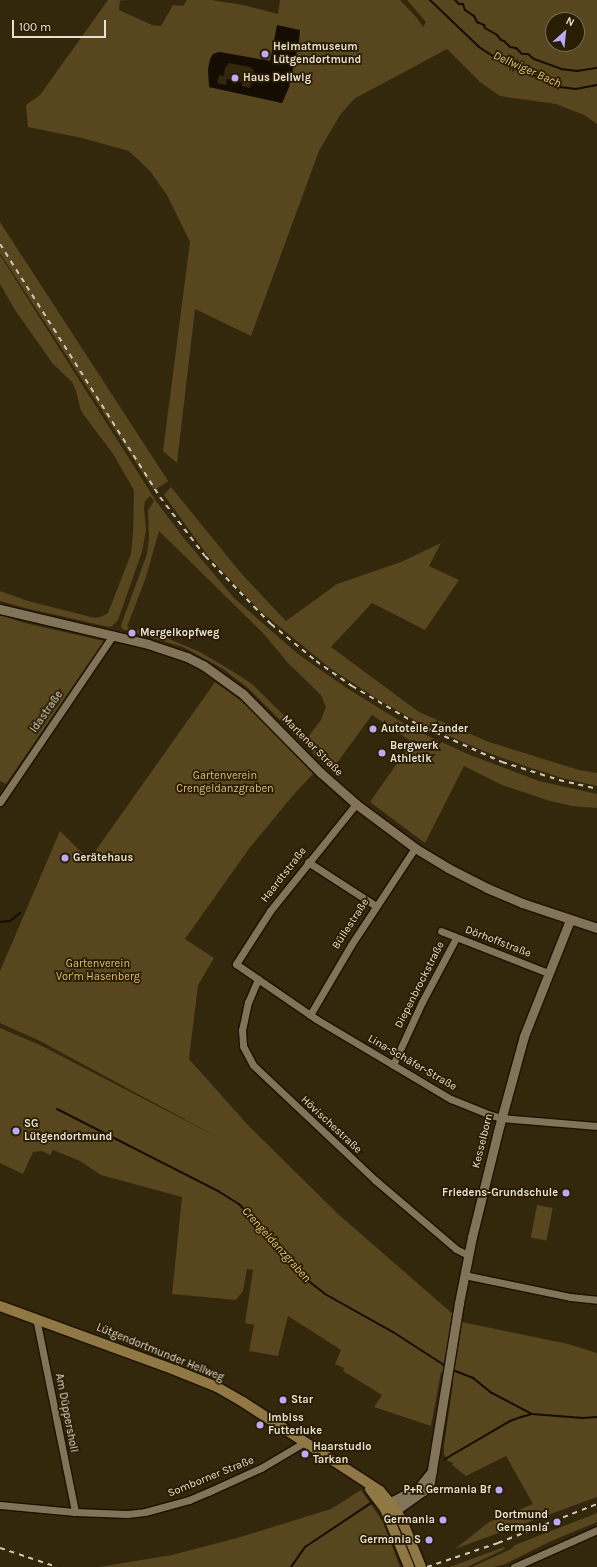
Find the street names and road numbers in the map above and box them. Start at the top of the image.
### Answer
street label: Idastraße [28,689,66,735]
street label: Martener Straße [279,713,345,779]
street label: Haardtstraße [258,845,310,905]
street label: Büllestraße [330,896,372,952]
street label: Dörhoffstraße [463,923,533,961]
street label: Diepenbrockstraße [392,939,448,1031]
street label: Lina-Schäfer-Straße [365,1032,459,1094]
street label: Hövischestraße [298,1093,364,1157]
street label: Kesselborn [470,1112,496,1170]
street label: Lütgendortmunder Hellweg [94,1321,226,1385]
street label: Am Düppersholl [52,1372,80,1454]
street label: Somborner Straße [166,1454,256,1500]

